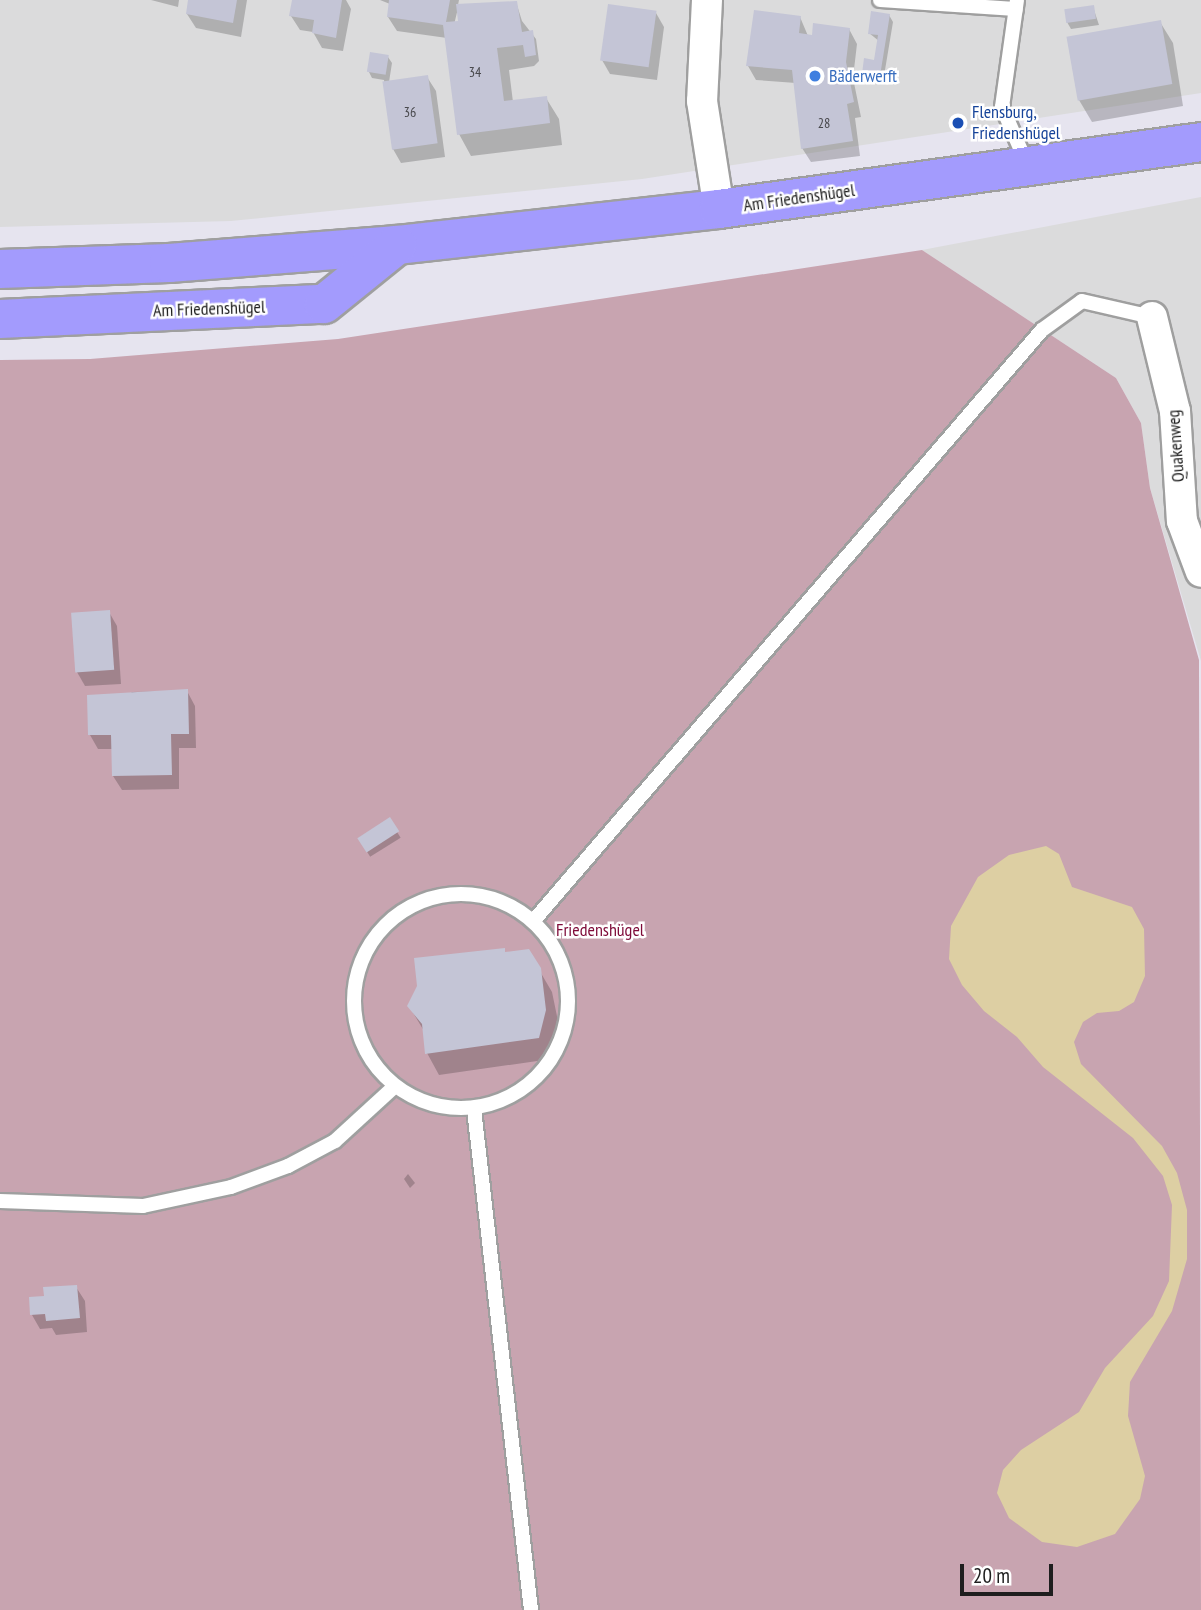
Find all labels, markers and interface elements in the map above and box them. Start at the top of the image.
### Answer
house number: 34 [469,64,481,80]
place label: Bäderwerft [829,65,897,87]
marker: Bäderwerft [807,68,823,84]
place label: Flensburg, Friedenshügel [972,102,1060,144]
house number: 36 [404,104,416,120]
house number: 28 [818,115,830,131]
marker: Flensburg, Friedenshügel [950,115,966,131]
street label: Am Friedenshügel [742,180,856,216]
street label: Am Friedenshügel [153,296,265,322]
street label: Quakenweg [1163,409,1189,483]
park label: Friedenshügel [556,919,644,941]
scale bar [963,1550,1056,1594]
text: 20 m [973,1562,1010,1589]

